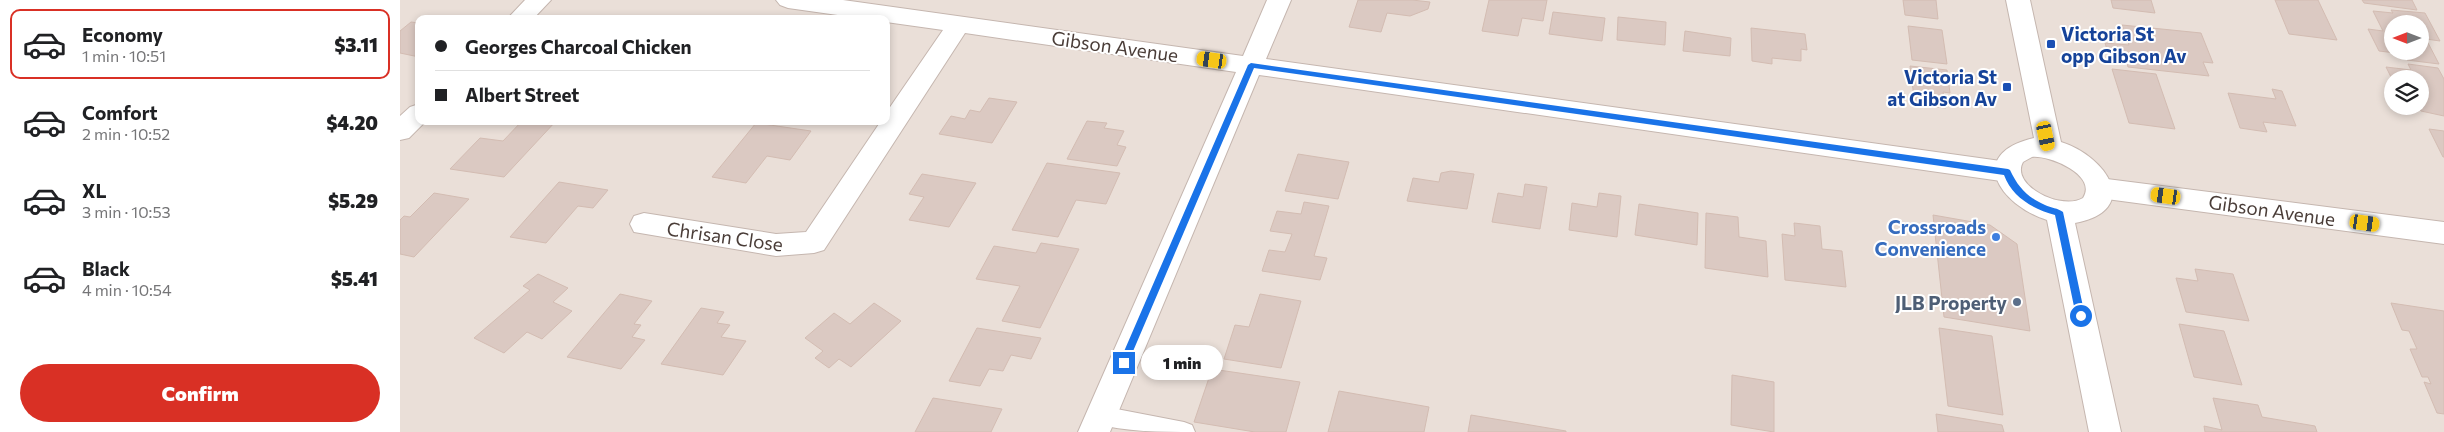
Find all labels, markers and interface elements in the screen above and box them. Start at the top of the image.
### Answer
north arrow [2384,15,2429,60]
map controls [2384,15,2429,115]
icon: car [22,22,67,67]
place label: Victoria St opp Gibson Av [2061,22,2187,67]
text: Economy [82,23,163,46]
street label: Gibson Avenue [1050,26,1180,66]
text: $3.11 [334,33,378,56]
text: Georges Charcoal Chicken [465,35,692,58]
marker: Victoria St opp Gibson Av [2045,38,2057,50]
text: 1 min · 10:51 [82,46,166,65]
car [1196,50,1227,70]
place label: Victoria St at Gibson Av [1887,65,1998,110]
button: layers [2384,70,2429,115]
marker: Victoria St at Gibson Av [2001,81,2013,93]
text: Albert Street [465,83,579,106]
icon: car [22,100,67,145]
text: Comfort [82,101,158,124]
text: $4.20 [326,111,378,134]
car [2035,120,2056,152]
text: 2 min · 10:52 [82,124,170,143]
icon: car [22,178,67,223]
text: XL [82,179,107,202]
car [2150,186,2181,206]
text: $5.29 [328,189,378,212]
street label: Gibson Avenue [2207,190,2337,230]
text: 3 min · 10:53 [82,202,171,221]
car [2349,213,2380,233]
place label: Crossroads Convenience [1875,215,1986,260]
street label: Chrisan Close [665,216,785,256]
marker: Crossroads Convenience [1990,231,2002,243]
icon: car [22,256,67,301]
text: Black [82,257,130,280]
text: $5.41 [331,267,378,290]
text: 4 min · 10:54 [82,280,172,299]
place label: JLB Property [1895,291,2008,314]
marker: JLB Property [2011,296,2023,308]
route start [2070,305,2092,327]
callout: 1 min [1142,346,1224,380]
route end [1113,352,1135,374]
text: 1 min [1163,353,1201,372]
button: Confirm [20,364,380,422]

